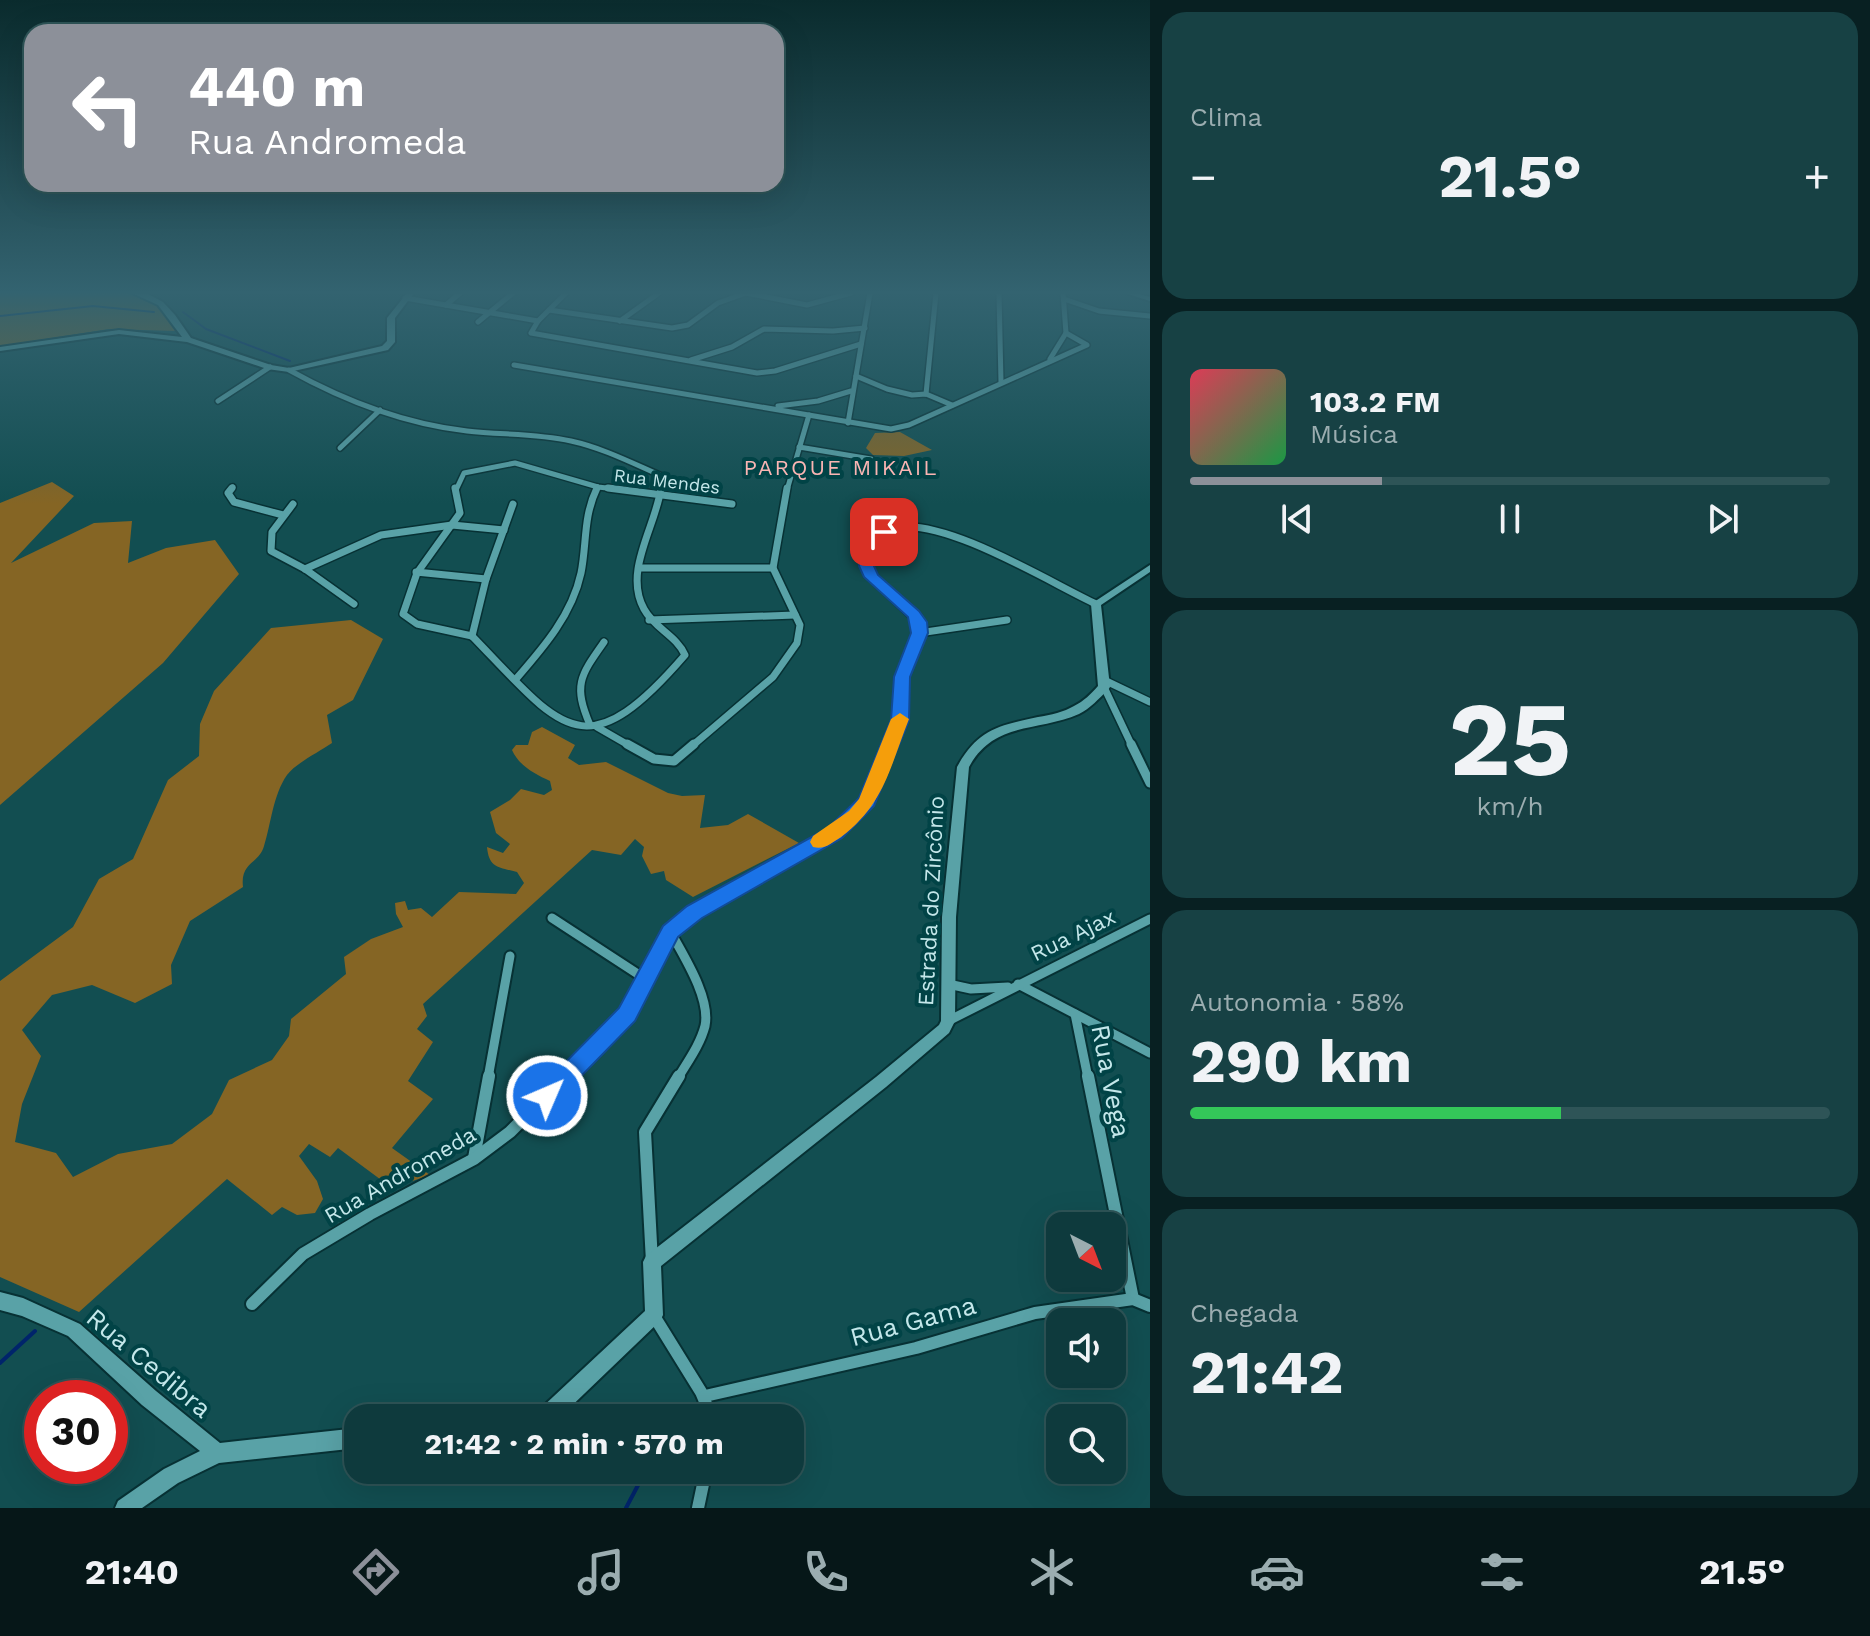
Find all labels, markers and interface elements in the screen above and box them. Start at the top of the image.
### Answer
text: 440 m [188,54,365,120]
icon: left [56,56,160,160]
text: Clima [1190,102,1262,132]
text: Rua Andromeda [188,121,467,163]
text: 21.5° [1438,141,1582,212]
text: − [1190,151,1217,203]
text: + [1803,151,1830,203]
text: 103.2 FM [1310,384,1441,419]
text: Música [1310,419,1398,449]
district label: PARQUE MIKAIL [744,455,938,480]
street label: Rua Mendes [613,464,721,498]
icon: previous [1275,497,1319,541]
icon: pause [1488,497,1532,541]
icon: next [1701,497,1745,541]
pin [850,498,918,566]
icon: arrive [862,510,906,554]
text: 25 [1449,678,1571,800]
text: km/h [1477,791,1543,821]
street label: Estrada do Zircônio [913,795,949,1007]
street label: Rua Ajax [1027,904,1119,966]
text: Autonomia · 58% [1190,987,1404,1017]
street label: Rua Vega [1085,1022,1137,1140]
text: 290 km [1190,1026,1412,1097]
position arrow [505,1054,589,1138]
street label: Rua Andromeda [320,1122,480,1228]
north arrow [1046,1212,1126,1292]
map controls [1046,1212,1126,1484]
street label: Rua Gama [847,1290,979,1352]
text: Chegada [1190,1298,1299,1328]
street label: Rua Cedibra [81,1302,218,1424]
button: sound [1046,1308,1126,1388]
text: 21:42 [1190,1337,1344,1408]
speed limit sign: 30 [24,1380,128,1484]
button: search [1046,1404,1126,1484]
text: 21:42 · 2 min · 570 m [424,1426,724,1461]
icon: directions [348,1544,404,1600]
icon: music [573,1544,629,1600]
icon: phone [798,1544,854,1600]
icon: climate [1024,1544,1080,1600]
icon: car [1249,1544,1305,1600]
icon: filters [1474,1544,1530,1600]
text: 21:40 [85,1551,179,1593]
text: 21.5° [1699,1551,1785,1593]

